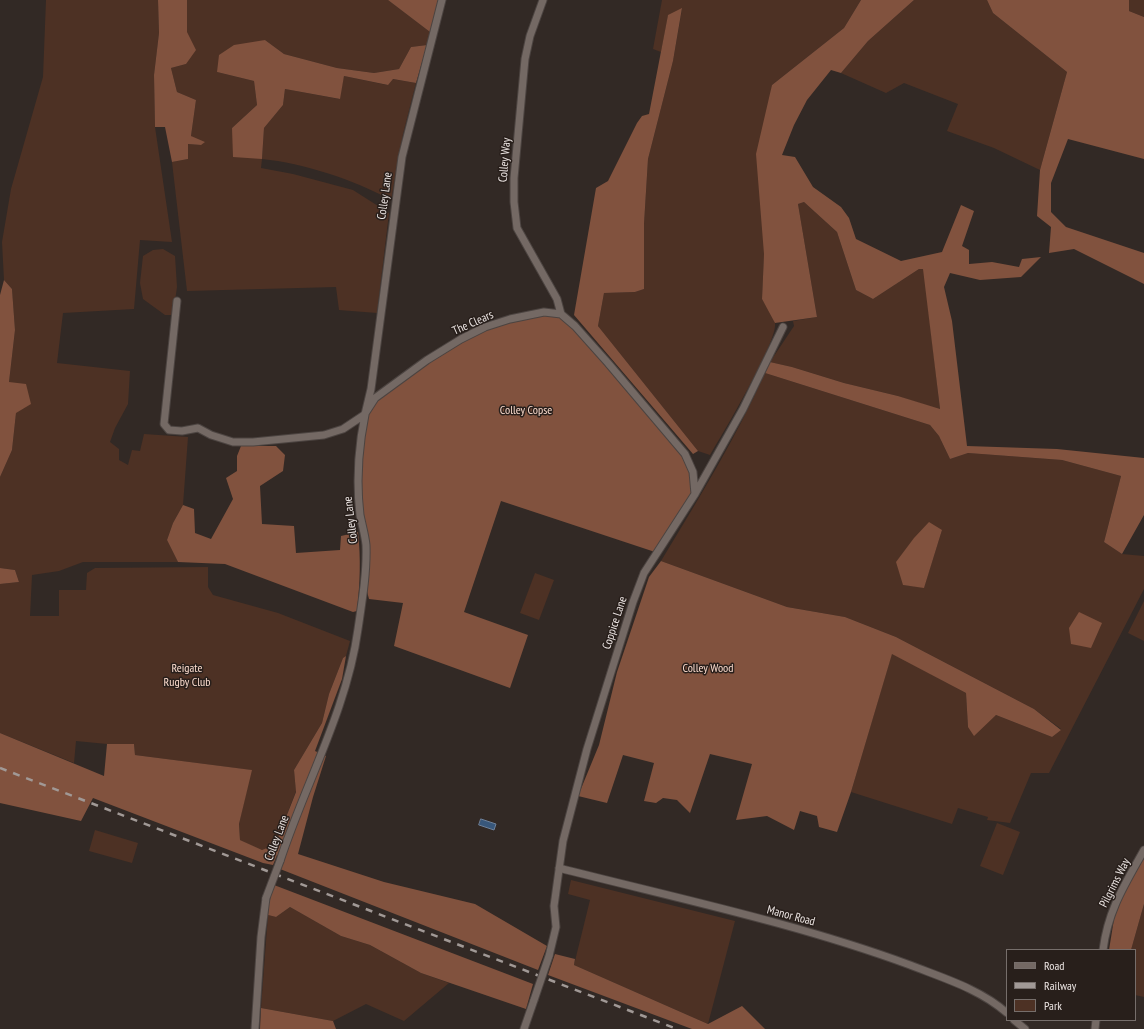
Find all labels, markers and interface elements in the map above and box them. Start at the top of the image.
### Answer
street label: Colley Way [496,137,514,183]
street label: Colley Lane [375,171,395,221]
street label: The Clears [450,308,496,338]
park label: Colley Copse [500,404,552,418]
street label: Colley Lane [341,496,361,544]
street label: Coppice Lane [600,595,630,651]
park label: Reigate Rugby Club [163,662,211,690]
park label: Colley Wood [683,662,733,676]
street label: Colley Lane [262,813,292,863]
street label: Pilgrims Way [1096,856,1134,910]
street label: Manor Road [765,903,817,929]
legend [1006,949,1136,1021]
text: Road [1044,958,1064,973]
text: Railway [1044,978,1076,993]
text: Park [1044,998,1062,1013]

